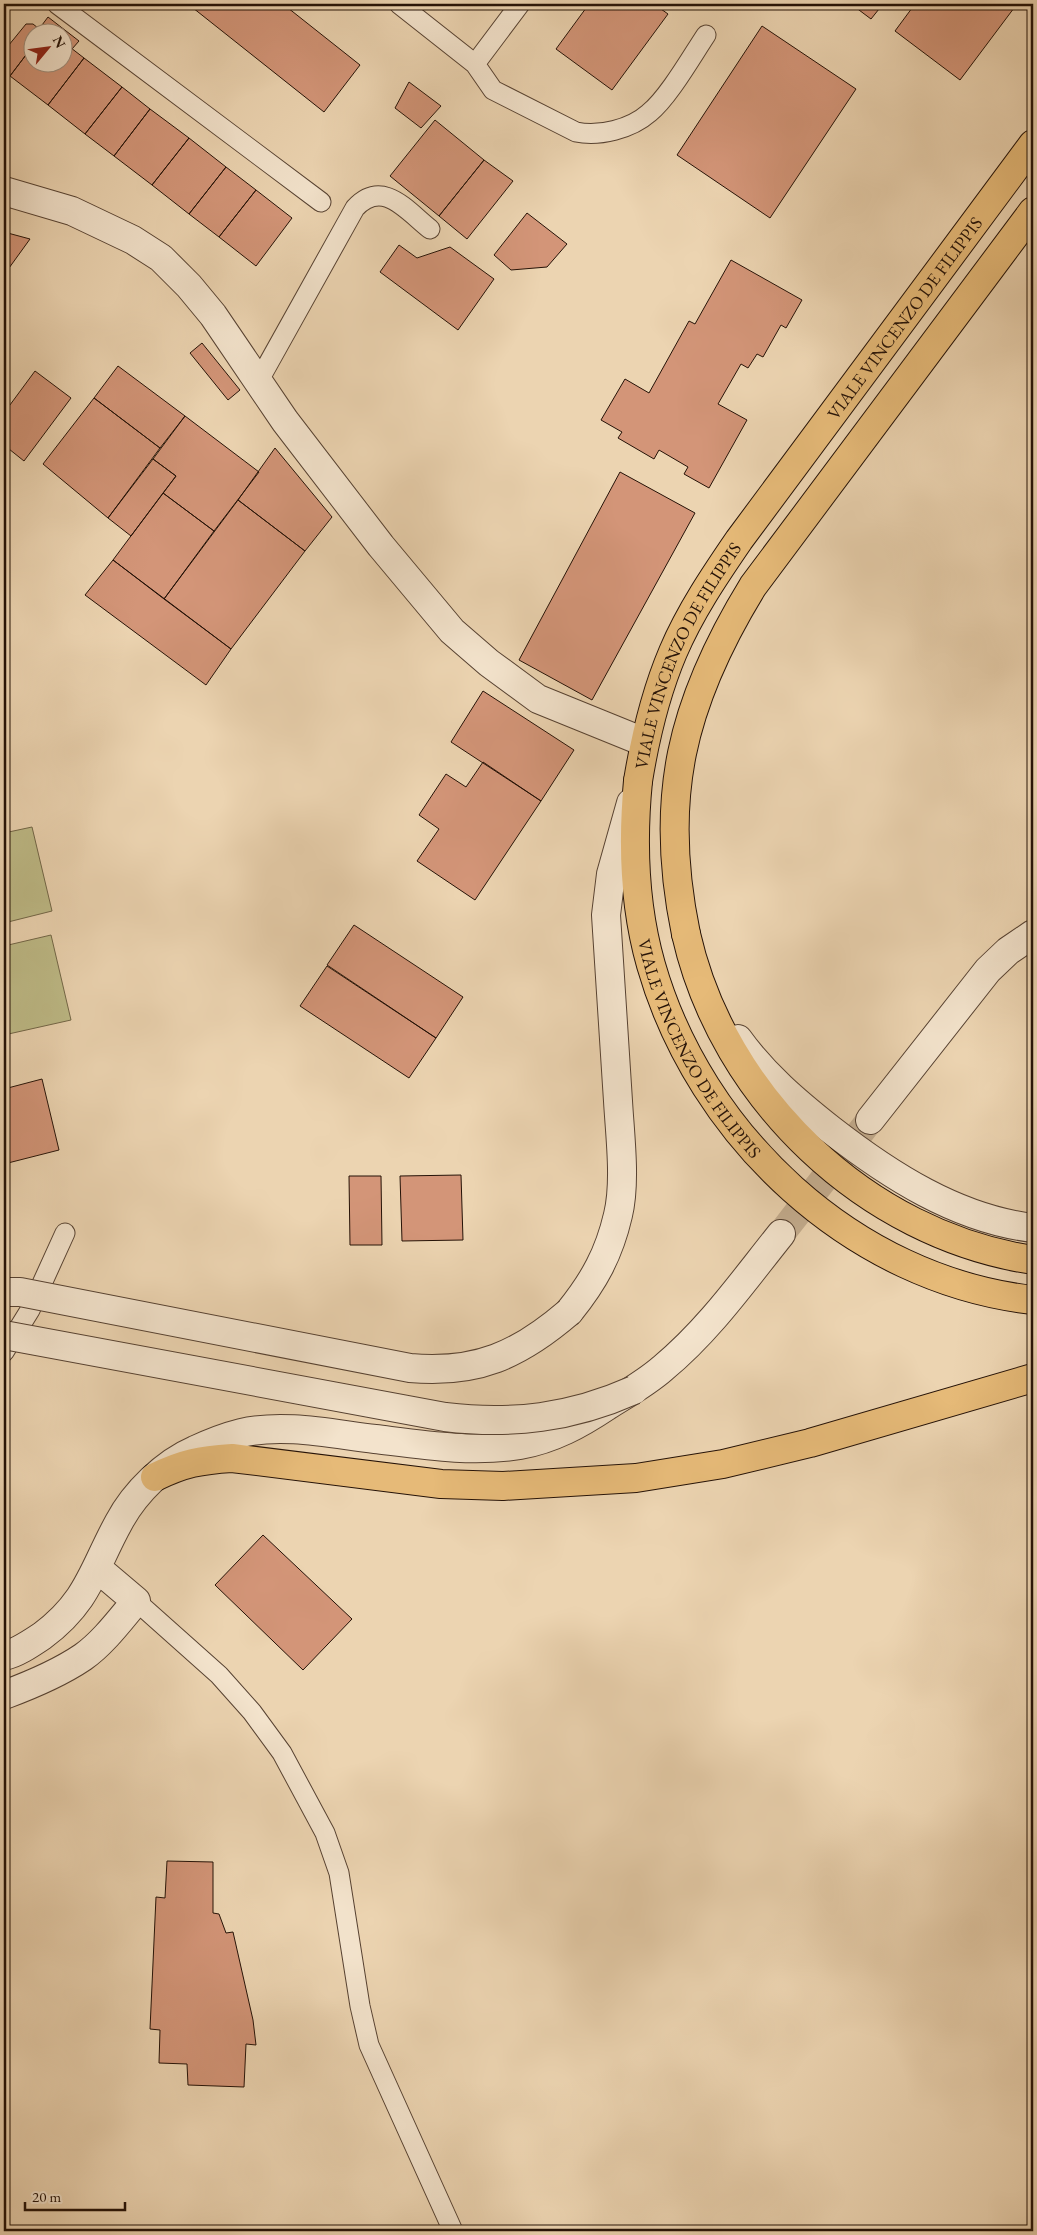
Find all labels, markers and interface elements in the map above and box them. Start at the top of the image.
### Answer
north arrow [22,22,72,72]
text: N [49,32,70,52]
street label: VIALE VINCENZO DE FILIPPIS [821,212,987,424]
street label: VIALE VINCENZO DE FILIPPIS [629,537,746,771]
street label: VIALE VINCENZO DE FILIPPIS [633,936,767,1162]
scale bar [25,2180,125,2212]
text: 20 m [32,2187,61,2206]

